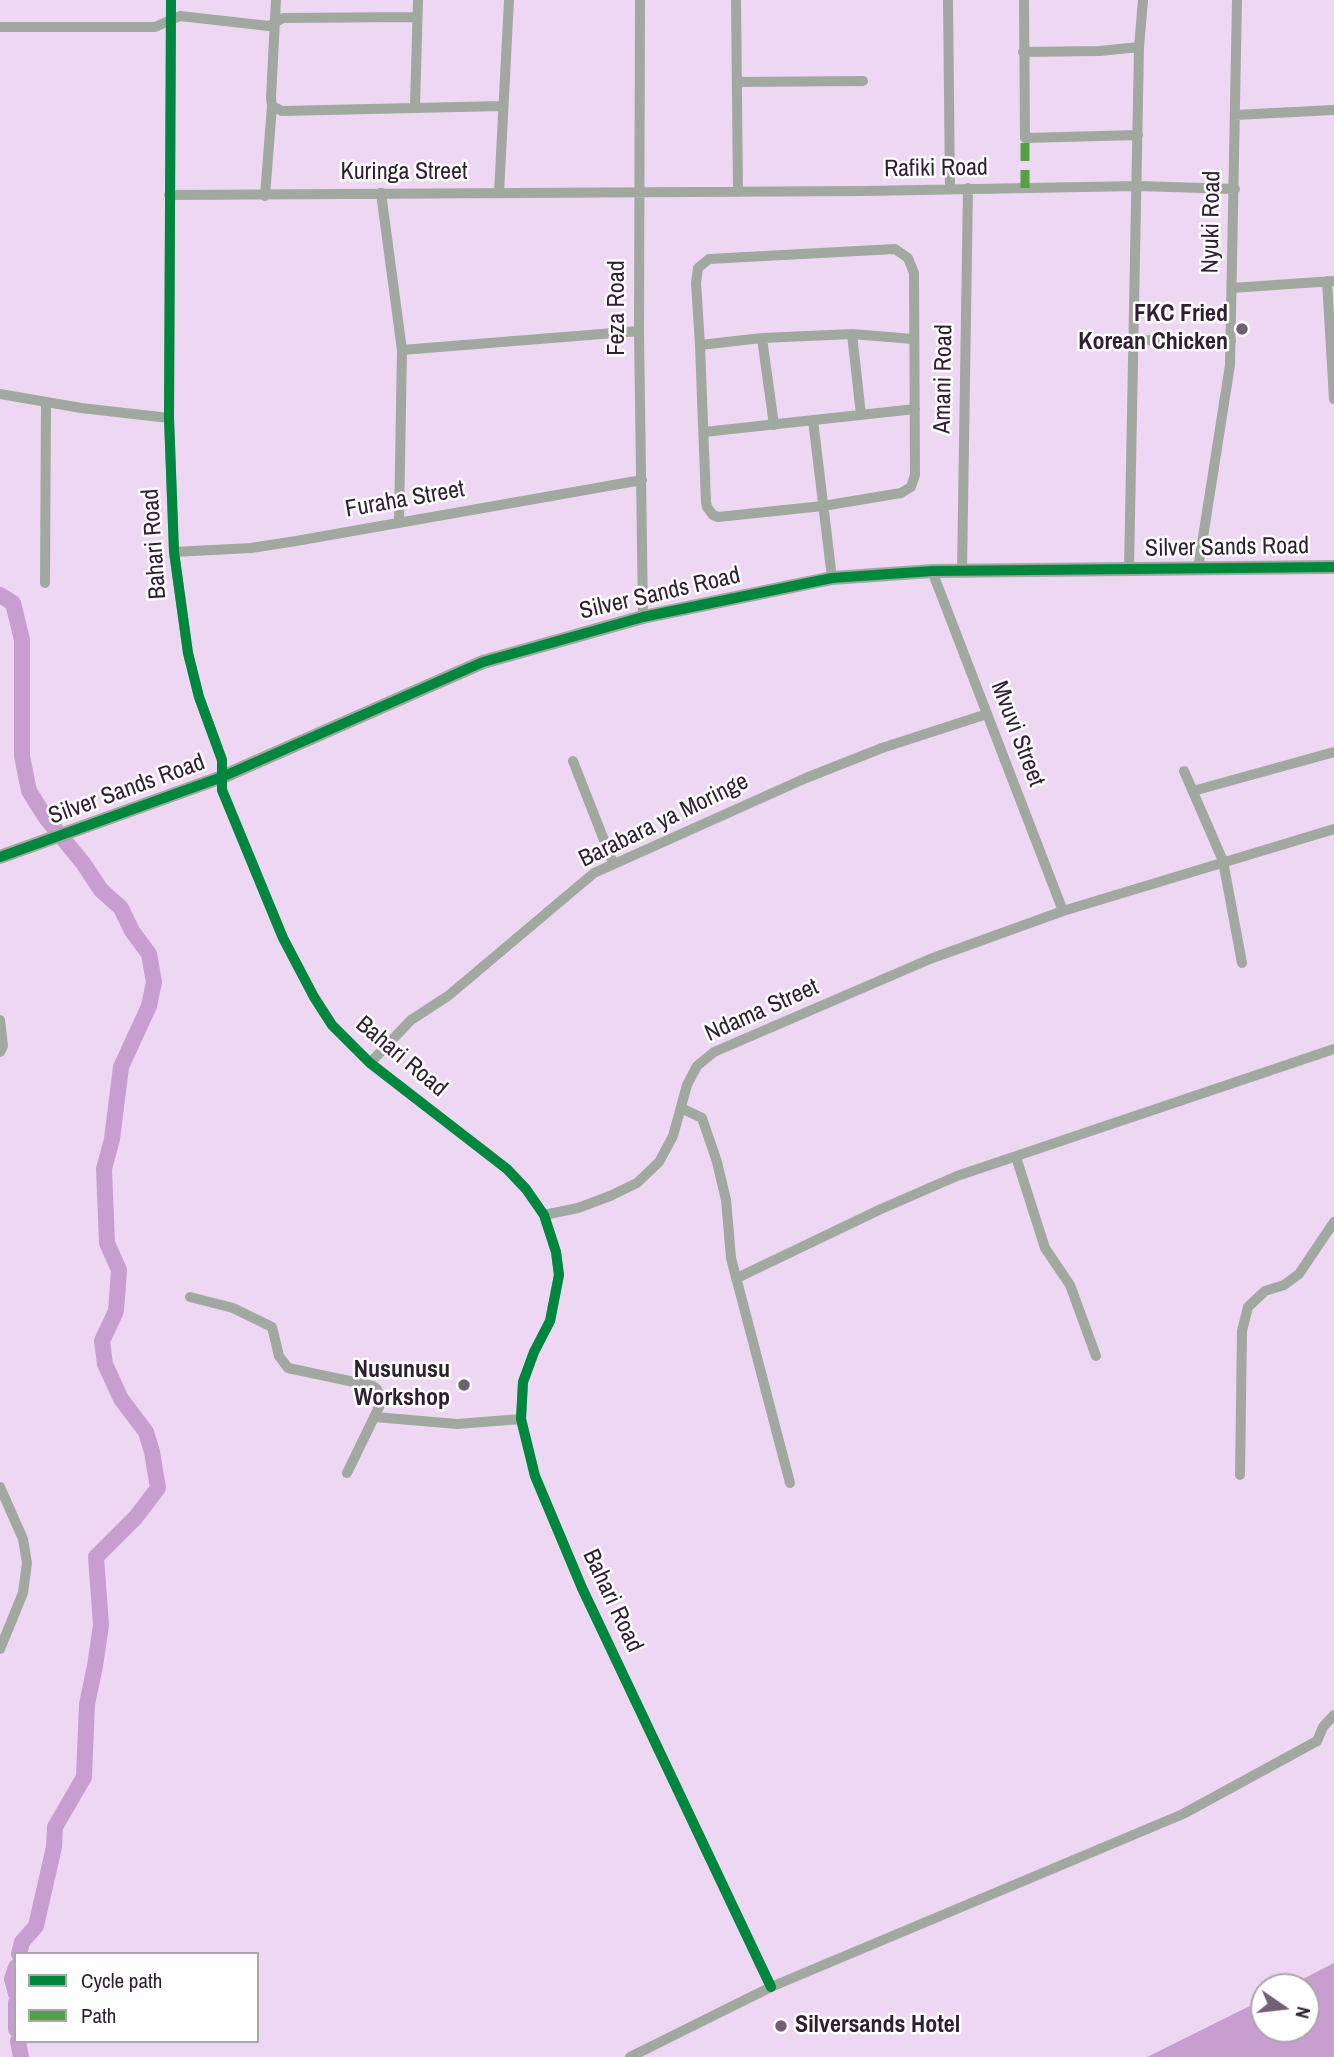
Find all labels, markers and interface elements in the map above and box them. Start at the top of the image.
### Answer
street label: Rafiki Road [884,154,988,184]
street label: Kuringa Street [341,159,467,187]
street label: Nyuki Road [1197,170,1227,274]
street label: Feza Road [604,260,632,356]
place label: FKC Fried Korean Chicken [1078,301,1228,357]
marker: FKC Fried Korean Chicken [1234,321,1250,337]
street label: Amani Road [929,324,959,434]
street label: Furaha Street [343,475,467,525]
street label: Bahari Road [137,488,173,600]
street label: Silver Sands Road [1145,532,1309,564]
street label: Silver Sands Road [577,562,743,626]
street label: Mvuvi Street [984,677,1050,791]
street label: Silver Sands Road [45,748,209,832]
street label: Barabara ya Moringe [575,768,753,874]
street label: Ndama Street [701,973,823,1049]
street label: Bahari Road [349,1010,453,1104]
place label: Nusunusu Workshop [354,1357,450,1413]
marker: Nusunusu Workshop [456,1377,472,1393]
street label: Bahari Road [576,1545,648,1657]
legend [14,1952,259,2043]
text: Cycle path [81,1966,162,1995]
north arrow [1250,1973,1320,2043]
text: Path [81,2001,116,2030]
text: N [1289,2004,1317,2021]
place label: Silversands Hotel [795,2012,960,2040]
marker: Silversands Hotel [773,2018,789,2034]

